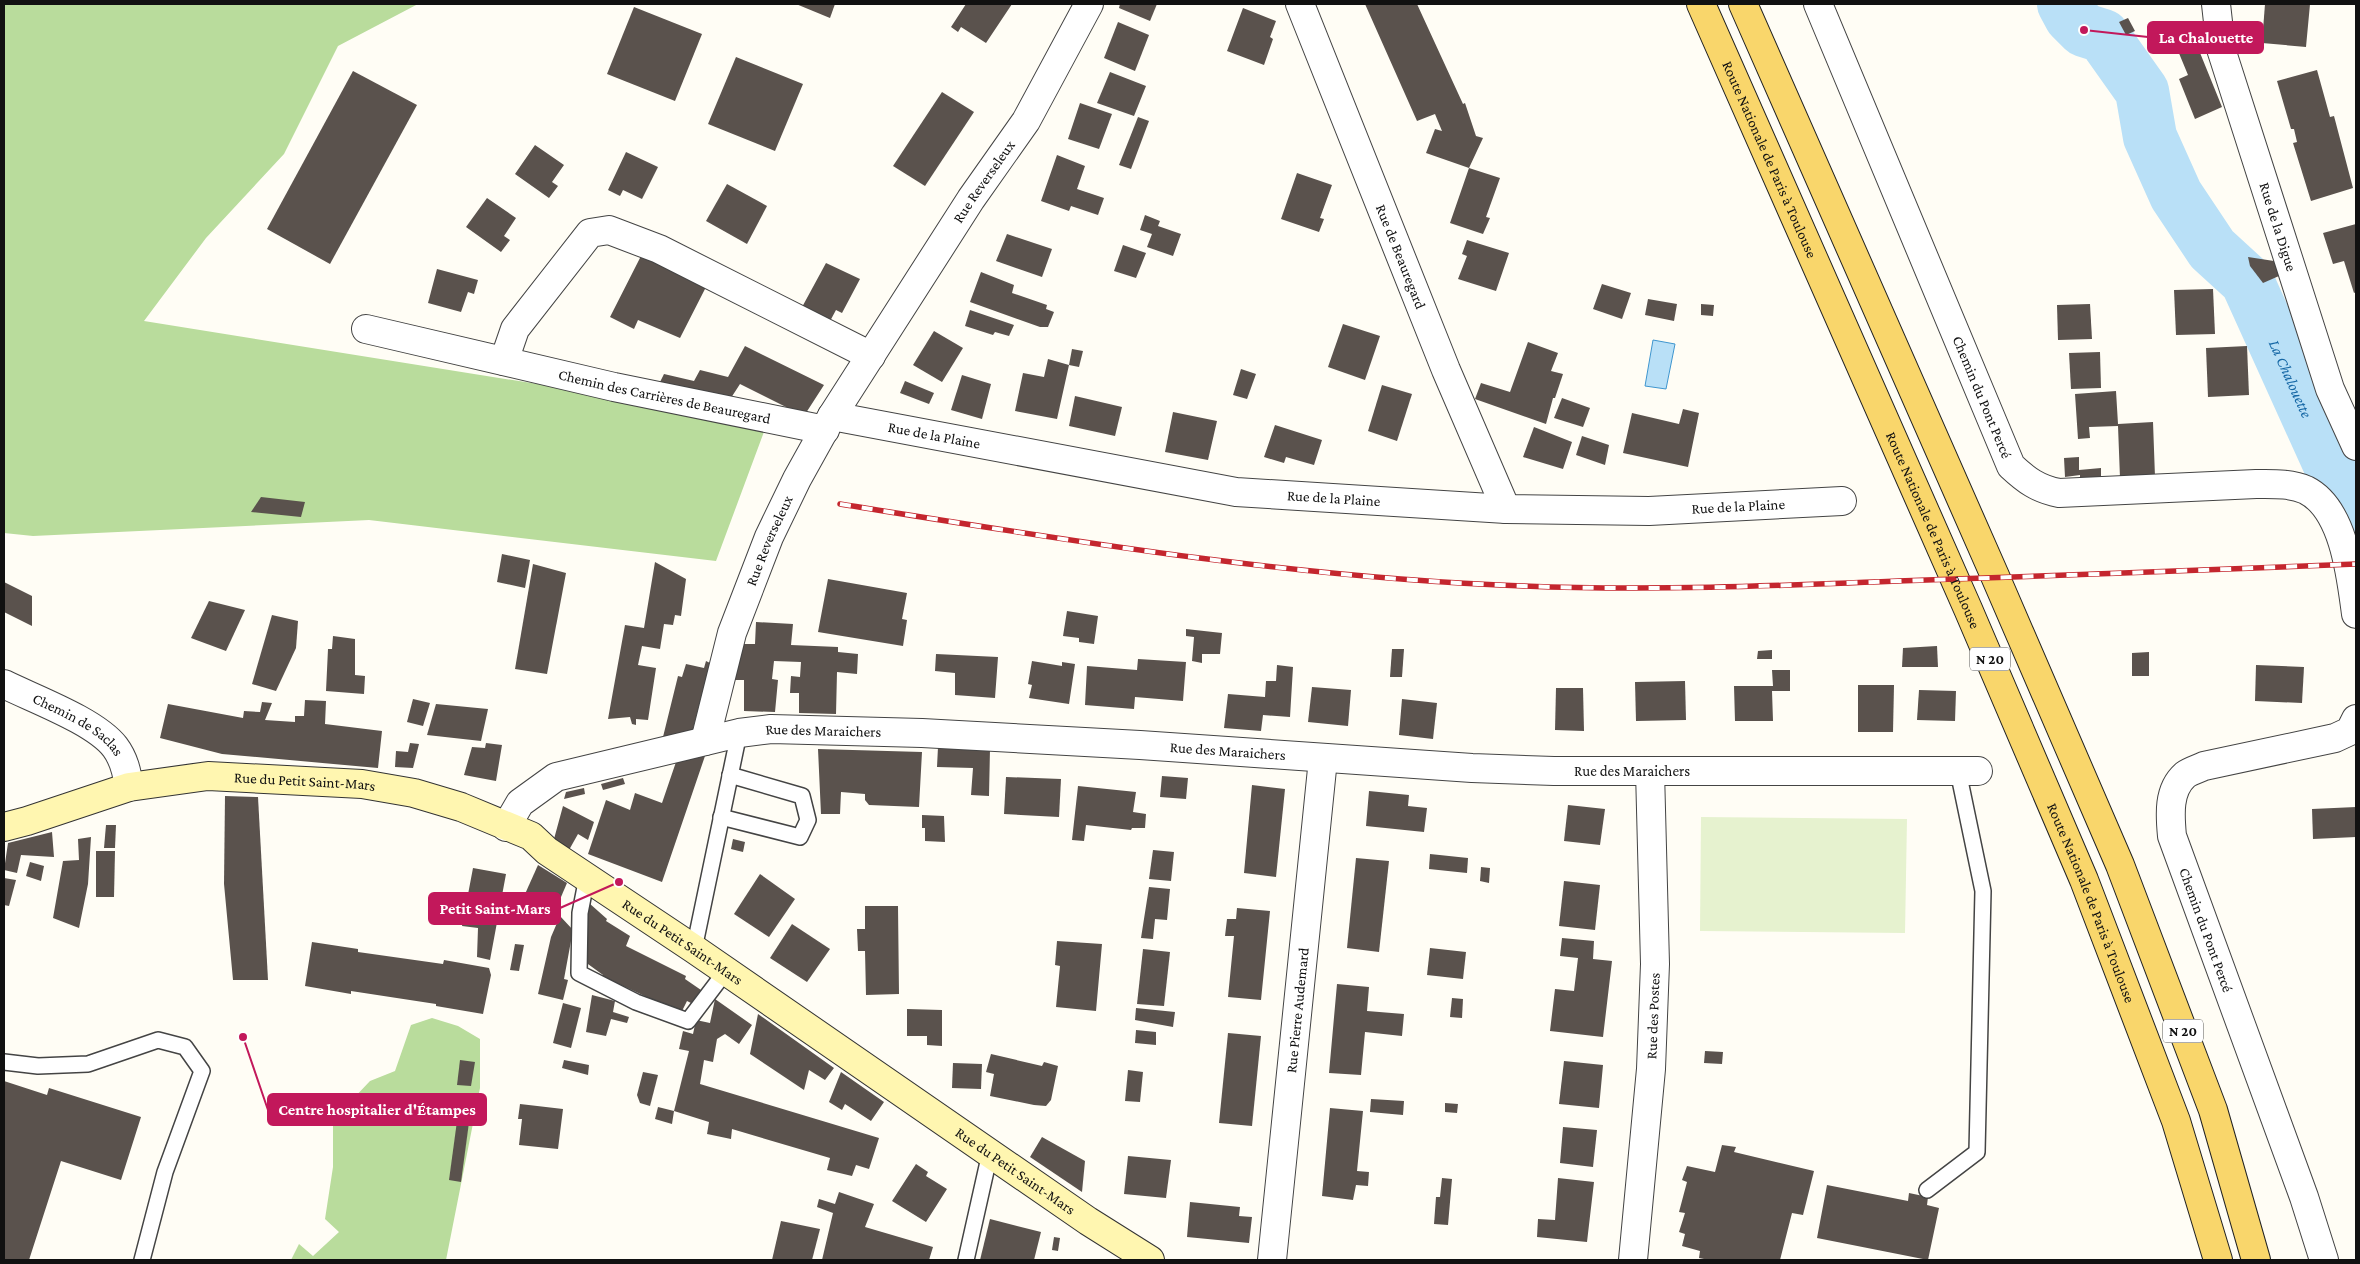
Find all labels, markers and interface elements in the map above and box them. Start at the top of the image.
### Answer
callout: La Chalouette [2148,22,2263,53]
text: La Chalouette [2159,29,2254,46]
street label: Route Nationale de Paris à Toulouse [1719,59,1820,261]
street label: Rue Reverseleux [950,137,1018,226]
street label: Rue de la Digue [2256,180,2300,274]
street label: Rue de Beauregard [1373,202,1429,311]
street label: Chemin du Pont Percé [1950,333,2015,461]
water label: La Chalouette [2266,337,2316,420]
street label: Chemin des Carrières de Beauregard [557,366,772,427]
street label: Rue de la Plaine [887,419,982,452]
street label: Route Nationale de Paris à Toulouse [1883,429,1984,631]
street label: Rue de la Plaine [1287,487,1381,509]
street label: Rue Reverseleux [743,493,796,588]
street label: Rue de la Plaine [1691,496,1786,517]
road number: N 20 [1970,648,2010,671]
street label: Chemin de Saclas [30,690,127,759]
street label: Rue des Maraichers [764,721,882,740]
street label: Rue des Maraichers [1169,739,1286,763]
street label: Rue des Maraichers [1574,763,1690,779]
street label: Rue du Petit Saint-Mars [234,769,377,794]
street label: Route Nationale de Paris à Toulouse [2044,801,2138,1005]
street label: Chemin du Pont Percé [2176,866,2236,995]
callout: Petit Saint-Mars [429,893,560,924]
street label: Rue du Petit Saint-Mars [619,896,746,988]
text: Petit Saint-Mars [439,900,551,917]
street label: Rue Pierre Audemard [1283,947,1312,1074]
street label: Rue des Postes [1643,972,1663,1059]
road number: N 20 [2163,1019,2203,1042]
callout: Centre hospitalier d'Étampes [268,1094,486,1125]
text: Centre hospitalier d'Étampes [278,1101,476,1118]
street label: Rue du Petit Saint-Mars [953,1124,1078,1218]

